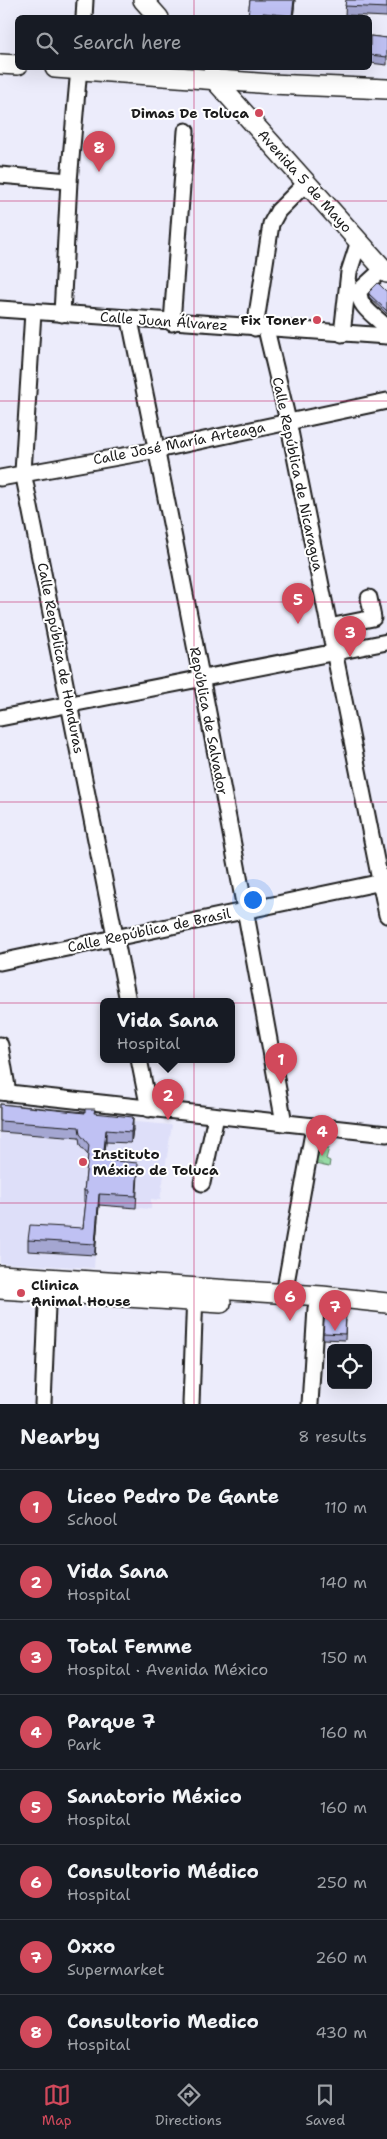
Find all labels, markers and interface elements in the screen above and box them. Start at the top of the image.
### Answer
search box [15,15,372,70]
icon: search [33,29,61,57]
text: Search here [73,30,182,55]
place label: Dimas De Toluca [131,104,249,122]
marker: Dimas De Toluca [253,107,265,119]
street label: Avenida 5 de Mayo [254,126,356,236]
pin: 8 [83,131,115,172]
street label: Calle Juan Álvarez [99,308,229,334]
place label: Fix Toner [240,311,307,329]
marker: Fix Toner [311,314,323,326]
street label: Calle República de Nicaragua [269,375,327,573]
street label: Calle José María Arteaga [91,417,267,469]
street label: Calle República de Honduras [34,561,88,755]
pin: 5 [282,583,314,624]
pin: 3 [334,616,366,657]
street label: República de Salvador [186,645,232,797]
your location [240,887,266,913]
street label: Calle República de Brasil [66,904,233,956]
popup [100,998,235,1063]
text: Vida Sana [117,1008,218,1033]
text: Hospital [117,1033,180,1054]
pin: 1 [265,1043,297,1084]
pin: 2 [152,1079,184,1120]
pin: 4 [306,1115,338,1156]
place label: Instituto México de Toluca [93,1145,219,1179]
marker: Instituto México de Toluca [77,1156,89,1168]
place label: Clinica Animal House [31,1276,131,1310]
pin: 6 [274,1280,306,1321]
marker: Clinica Animal House [15,1287,27,1299]
pin: 7 [319,1290,351,1331]
map controls [327,1344,372,1389]
button: locate [327,1344,372,1389]
text: Nearby [20,1423,100,1451]
text: 8 results [298,1426,367,1447]
text: Liceo Pedro De Gante [67,1484,279,1509]
text: 1 [32,1497,40,1518]
text: 110 m [324,1497,367,1518]
text: School [67,1509,117,1530]
text: Vida Sana [67,1559,168,1584]
text: 2 [30,1572,42,1593]
text: 140 m [320,1572,367,1593]
text: Hospital [67,1584,130,1605]
text: Total Femme [67,1634,192,1659]
text: 3 [30,1647,42,1668]
text: 150 m [320,1647,367,1668]
text: Hospital · Avenida México [67,1659,268,1680]
text: Parque 7 [67,1709,155,1734]
text: 4 [30,1722,42,1743]
text: 160 m [320,1722,367,1743]
text: Park [67,1734,101,1755]
text: Sanatorio México [67,1784,242,1809]
text: 5 [31,1797,41,1818]
text: 160 m [320,1797,367,1818]
text: Hospital [67,1809,130,1830]
text: Consultorio Médico [67,1859,259,1884]
text: 6 [30,1872,42,1893]
text: 250 m [316,1872,367,1893]
text: Hospital [67,1884,130,1905]
text: Oxxo [67,1934,115,1959]
text: 7 [30,1947,42,1968]
text: 260 m [315,1947,367,1968]
text: Supermarket [67,1959,164,1980]
text: Consultorio Medico [67,2009,259,2034]
text: 8 [30,2022,42,2043]
text: 430 m [316,2022,367,2043]
text: Hospital [67,2034,130,2055]
tab: Map [42,2081,72,2129]
tab: Directions [155,2081,222,2129]
tab: Saved [306,2081,345,2129]

